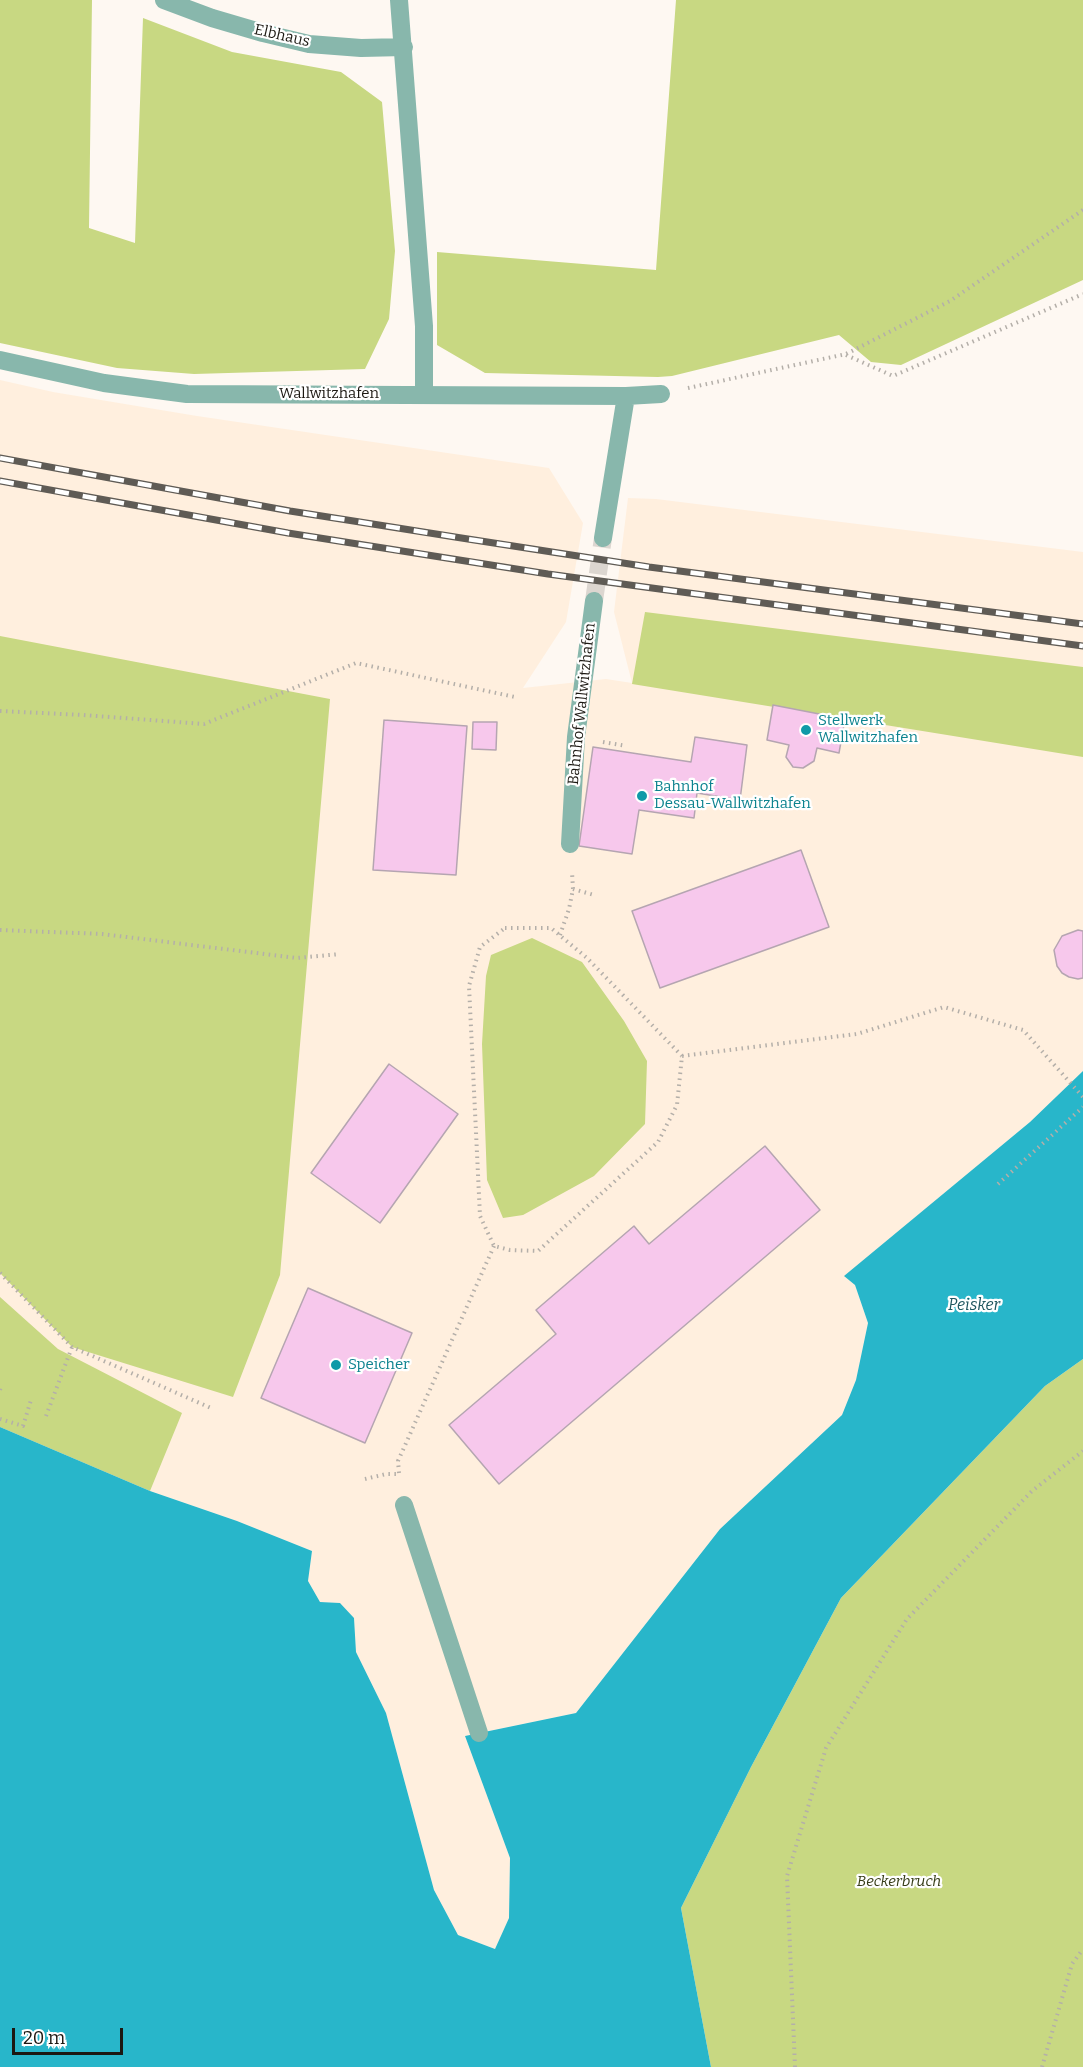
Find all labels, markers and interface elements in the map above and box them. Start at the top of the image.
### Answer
street label: Elbhaus [253,21,311,51]
street label: Wallwitzhafen [279,385,379,403]
street label: Bahnhof Wallwitzhafen [565,622,599,786]
place label: Stellwerk Wallwitzhafen [818,712,918,747]
marker: Stellwerk Wallwitzhafen [799,723,813,737]
place label: Bahnhof Dessau-Wallwitzhafen [654,778,811,813]
marker: Bahnhof Dessau-Wallwitzhafen [635,789,649,803]
water label: Peisker [948,1296,1000,1316]
place label: Speicher [348,1356,410,1374]
marker: Speicher [329,1358,343,1372]
park label: Beckerbruch [857,1873,941,1891]
scale bar [15,2016,126,2054]
text: 20 m [23,2027,65,2049]

